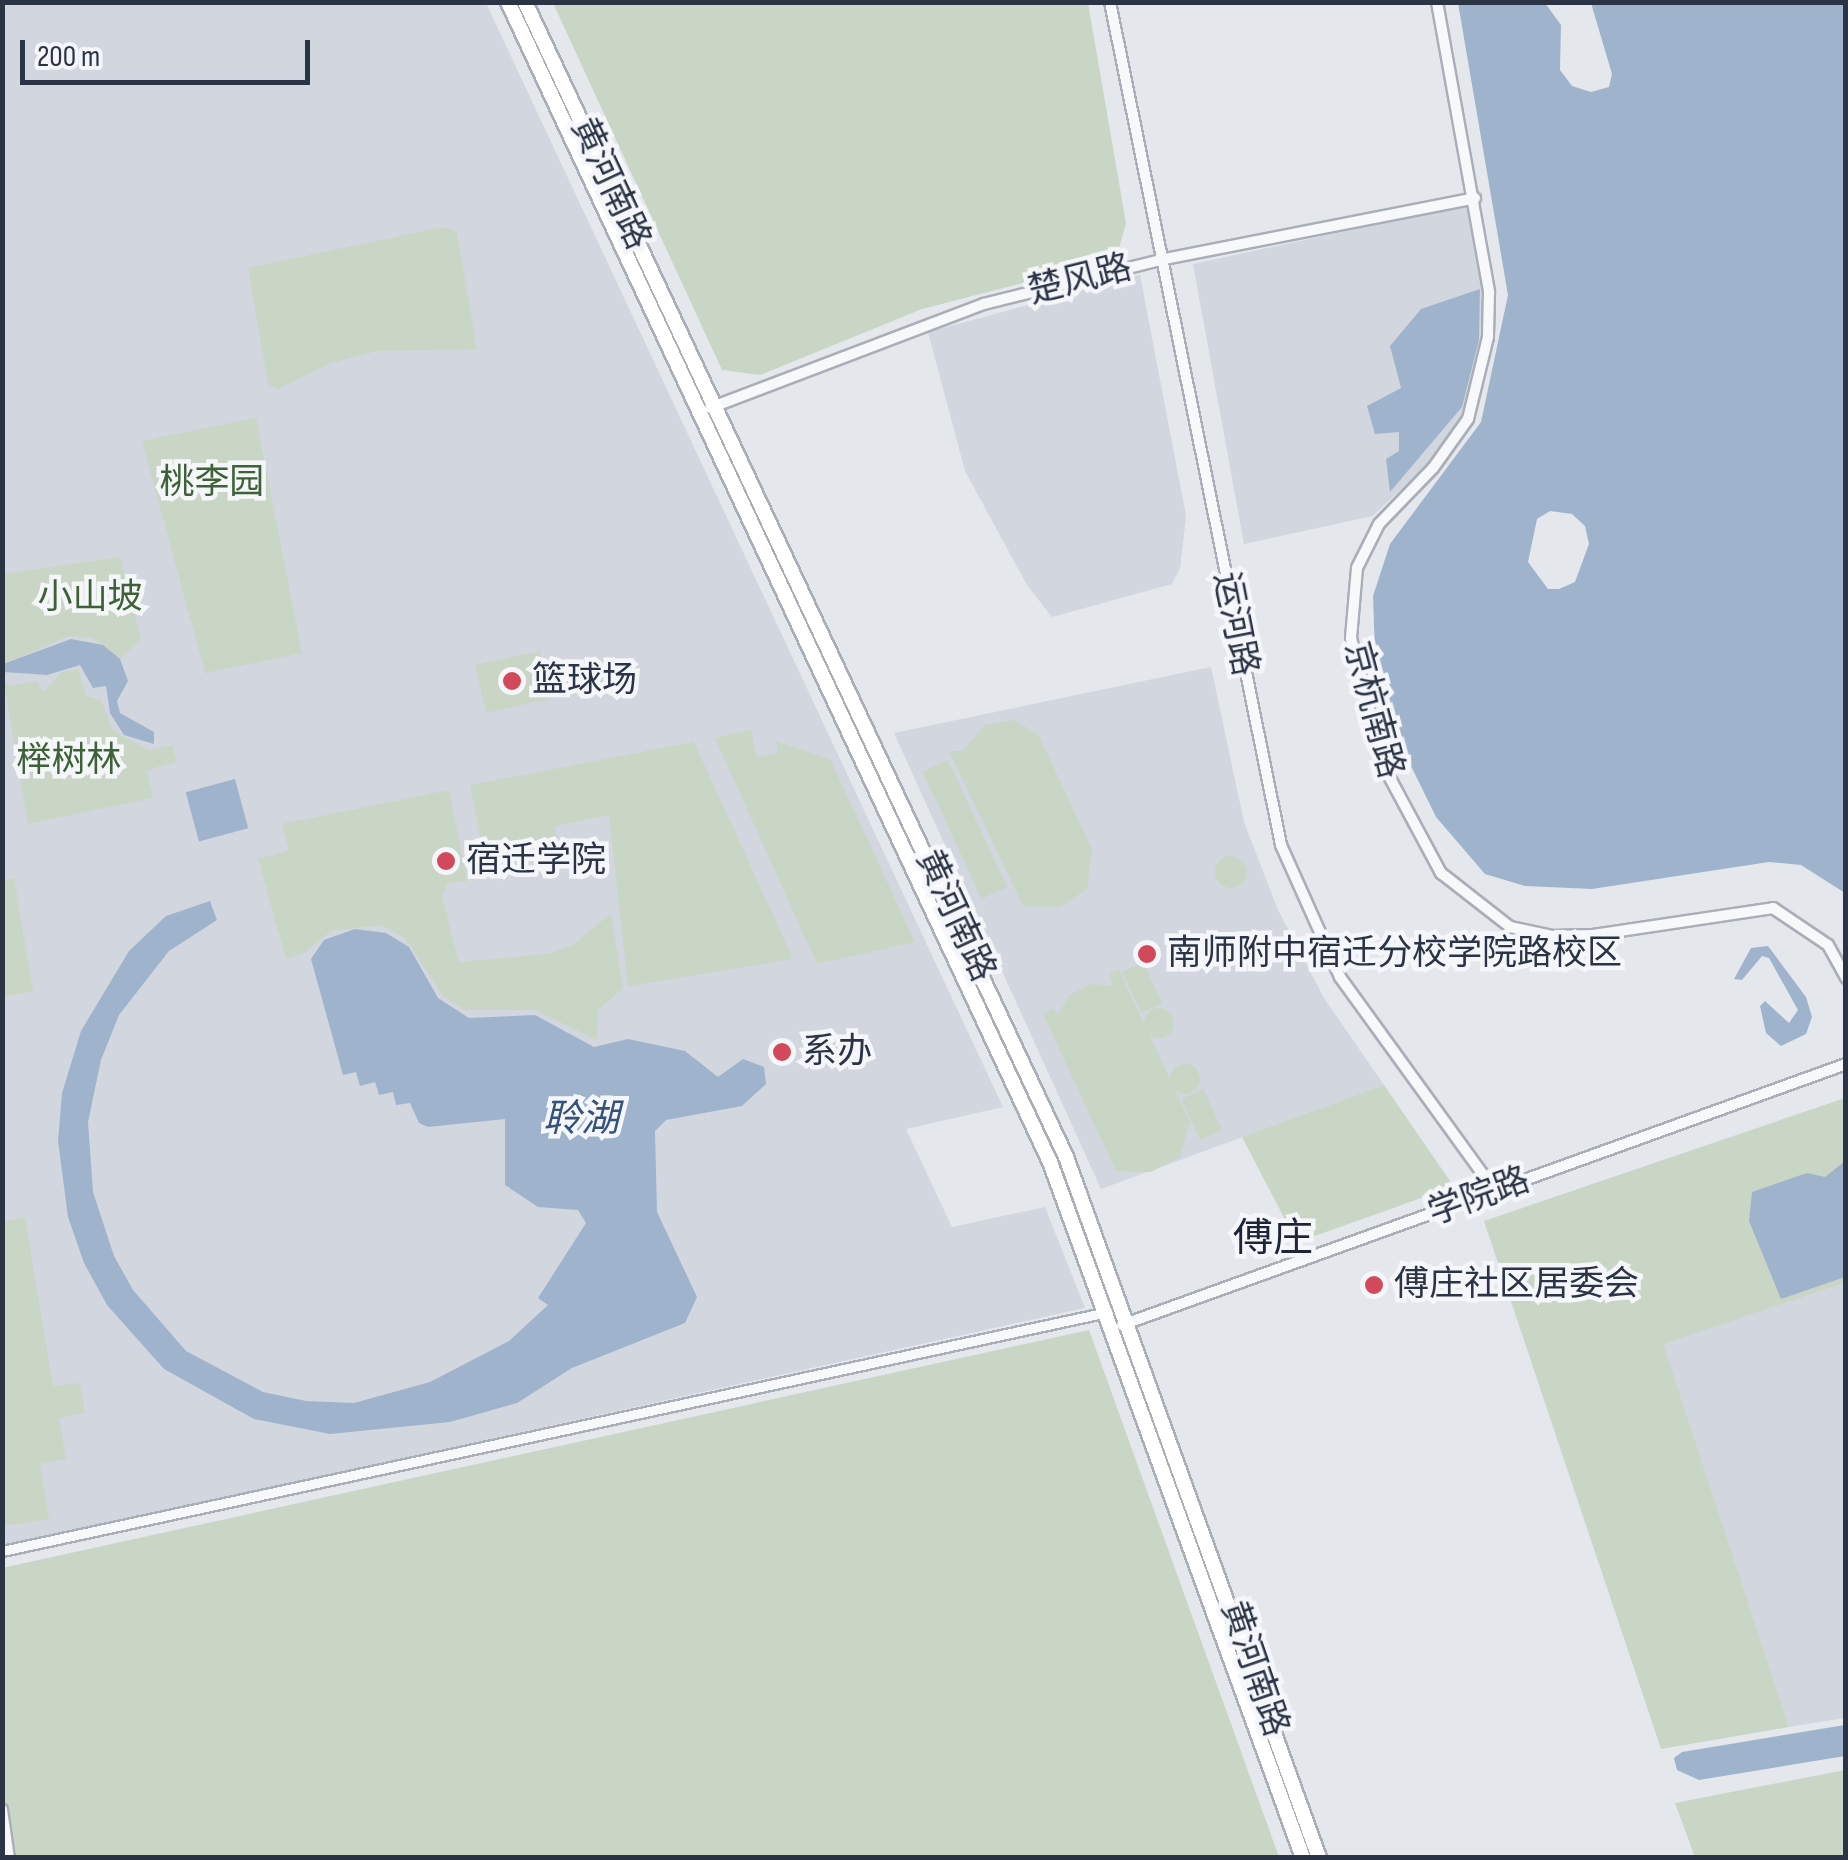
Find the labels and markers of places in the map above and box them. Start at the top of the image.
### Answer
place label: 篮球场 [532,660,637,702]
marker: 篮球场 [501,670,523,692]
place label: 宿迁学院 [466,840,606,882]
marker: 宿迁学院 [435,850,457,872]
place label: 南师附中宿迁分校学院路校区 [1167,933,1622,975]
marker: 南师附中宿迁分校学院路校区 [1136,943,1158,965]
place label: 系办 [802,1031,872,1073]
marker: 系办 [771,1041,793,1063]
place label: 傅庄社区居委会 [1394,1264,1639,1306]
marker: 傅庄社区居委会 [1363,1274,1385,1296]

